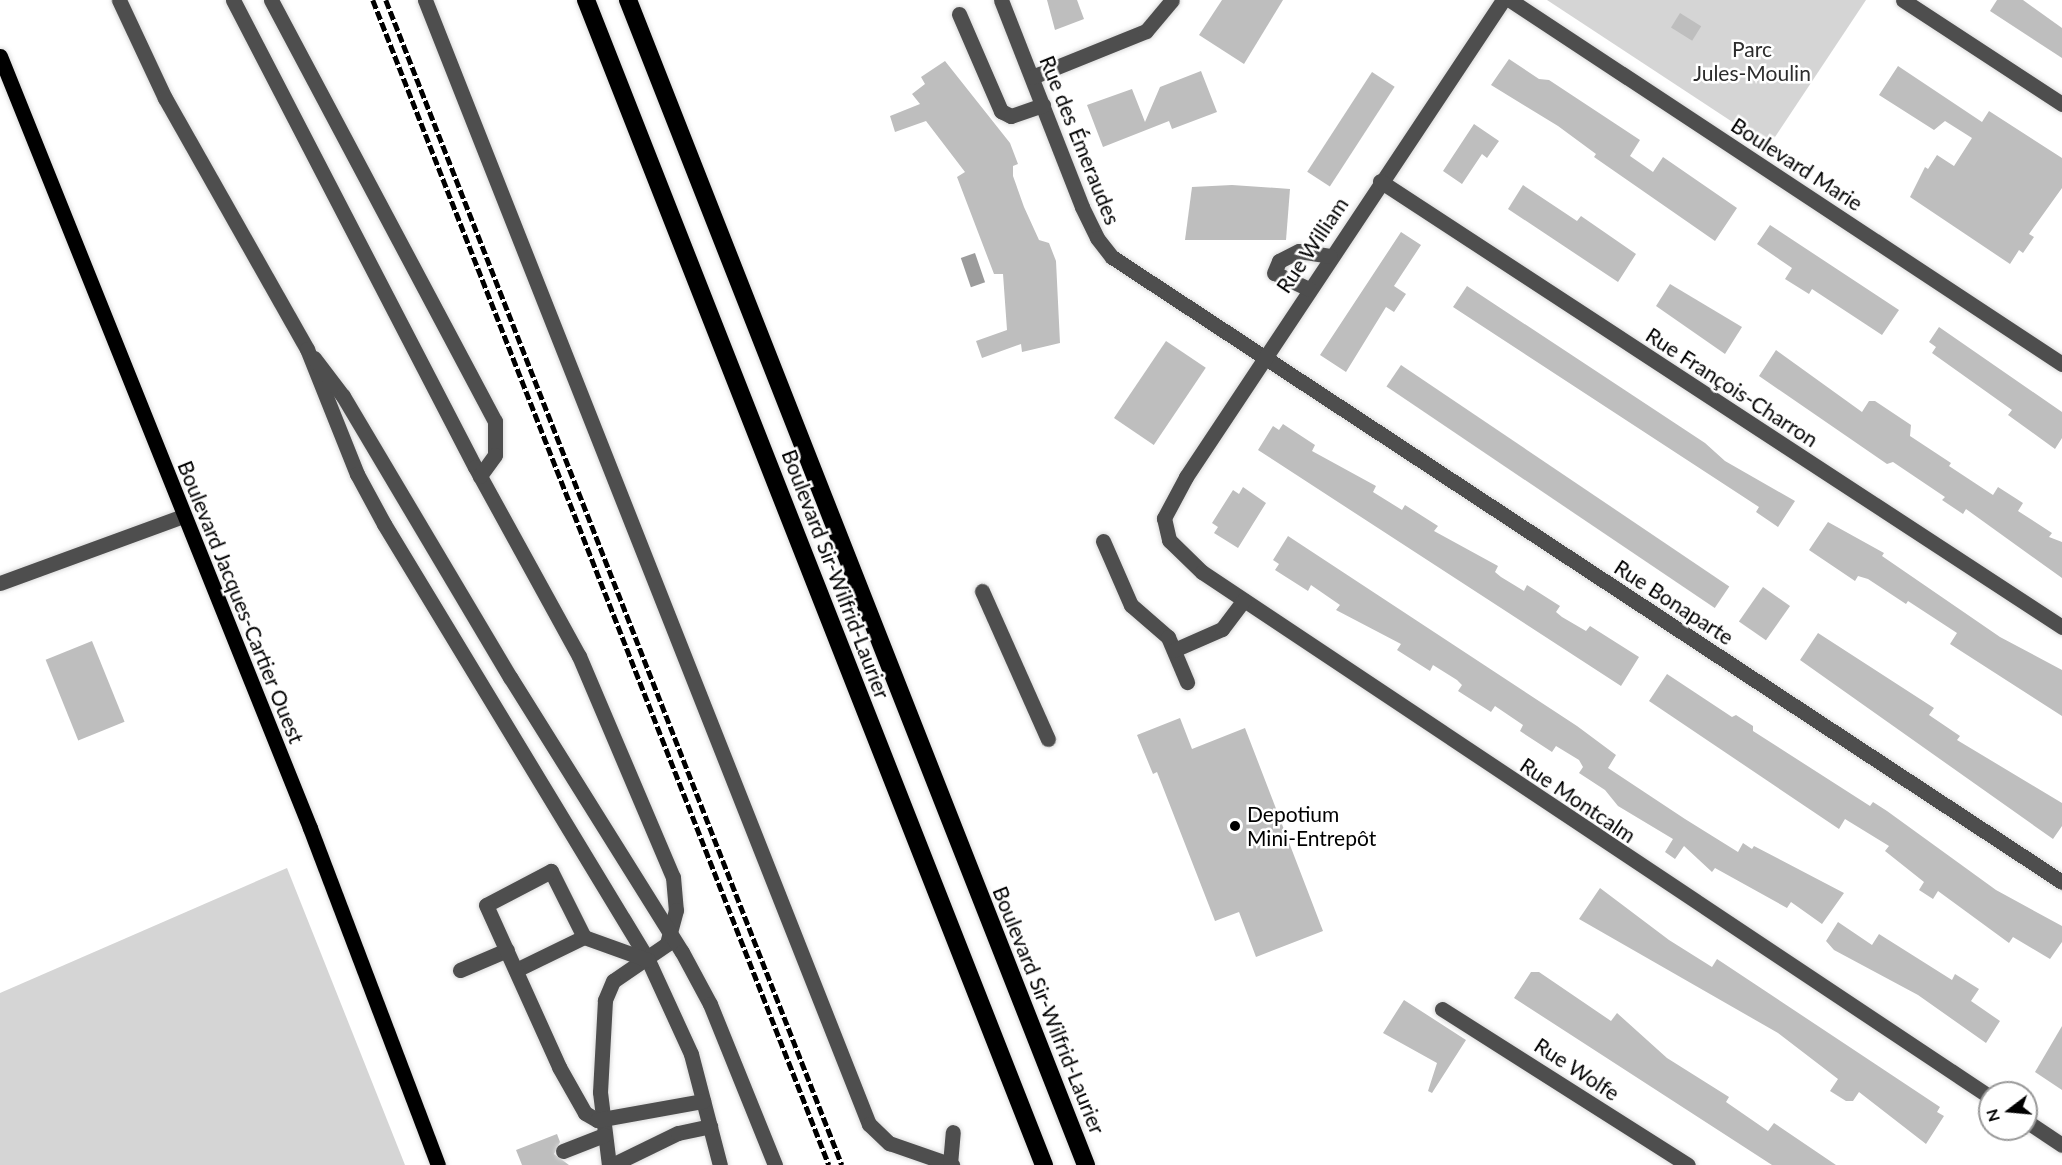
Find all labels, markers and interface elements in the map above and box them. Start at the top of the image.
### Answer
park label: Parc Jules-Moulin [1693,36,1811,86]
street label: Rue des Émeraudes [1035,52,1125,228]
street label: Boulevard Marie [1727,112,1867,216]
street label: Rue William [1271,192,1353,298]
street label: Rue François-Charron [1641,322,1823,452]
street label: Boulevard Sir-Wilfrid-Laurier [777,446,895,702]
street label: Boulevard Jacques-Cartier Ouest [172,456,310,748]
street label: Rue Bonaparte [1610,554,1738,650]
street label: Rue Montcalm [1516,752,1640,848]
place label: Depotium Mini-Entrepôt [1247,801,1376,851]
marker: Depotium Mini-Entrepôt [1228,819,1242,833]
street label: Boulevard Sir-Wilfrid-Laurier [988,882,1110,1138]
street label: Rue Wolfe [1530,1032,1624,1106]
north arrow [1978,1081,2038,1141]
text: N [1981,1107,2003,1124]

